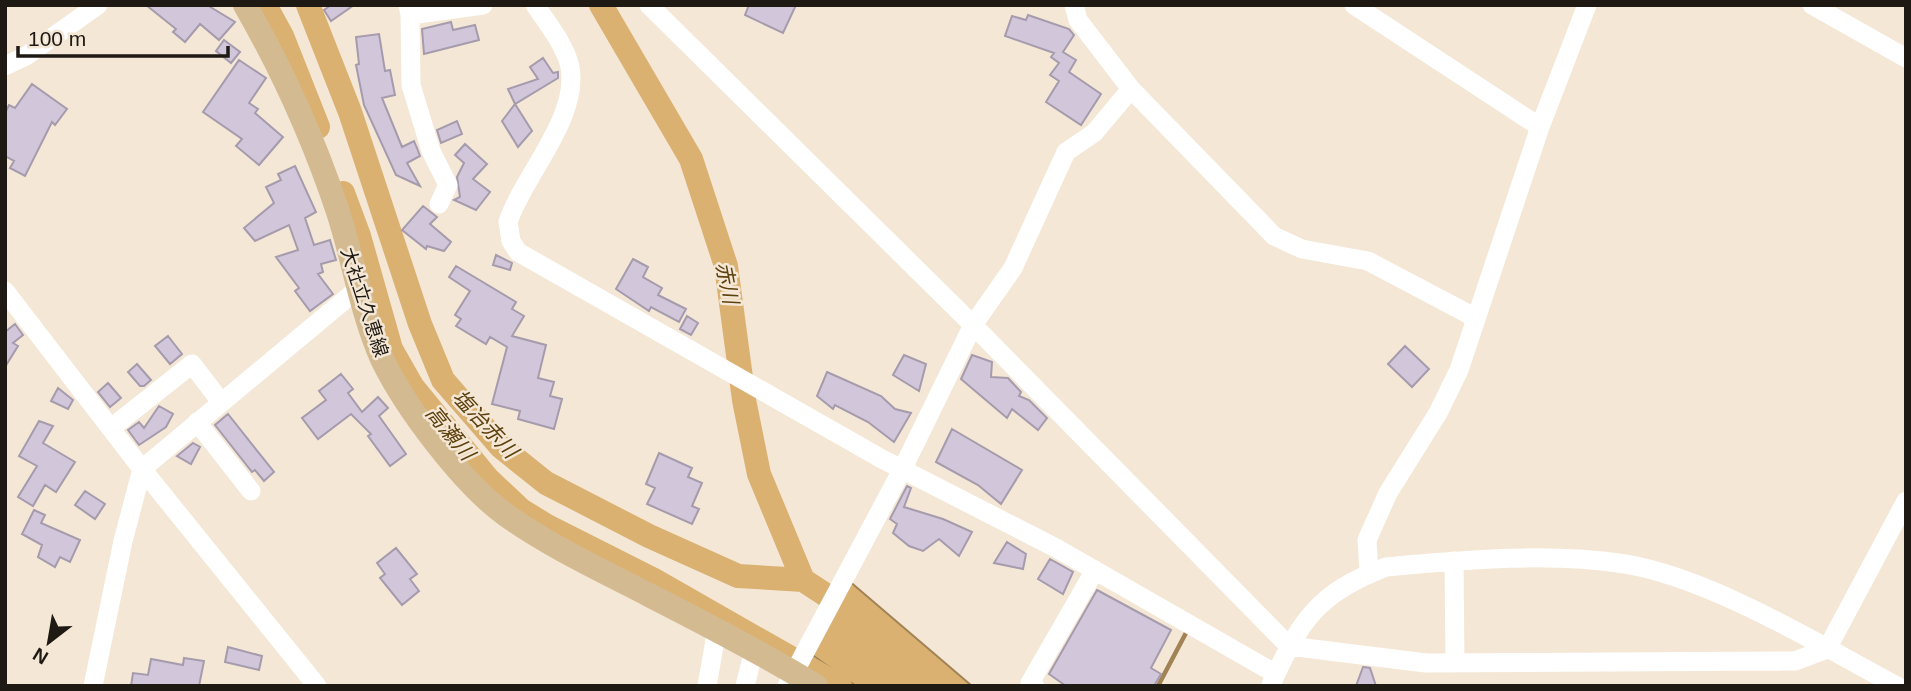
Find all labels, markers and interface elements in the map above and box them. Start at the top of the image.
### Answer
scale bar [18,14,228,58]
text: 100 m [28,27,86,50]
street label: 大社立久恵線 [337,245,392,360]
water label: 赤川 [712,260,743,308]
water label: 塩冶赤川 [448,385,524,464]
water label: 高瀬川 [422,401,480,466]
north arrow [14,607,84,677]
text: N [29,644,52,669]

